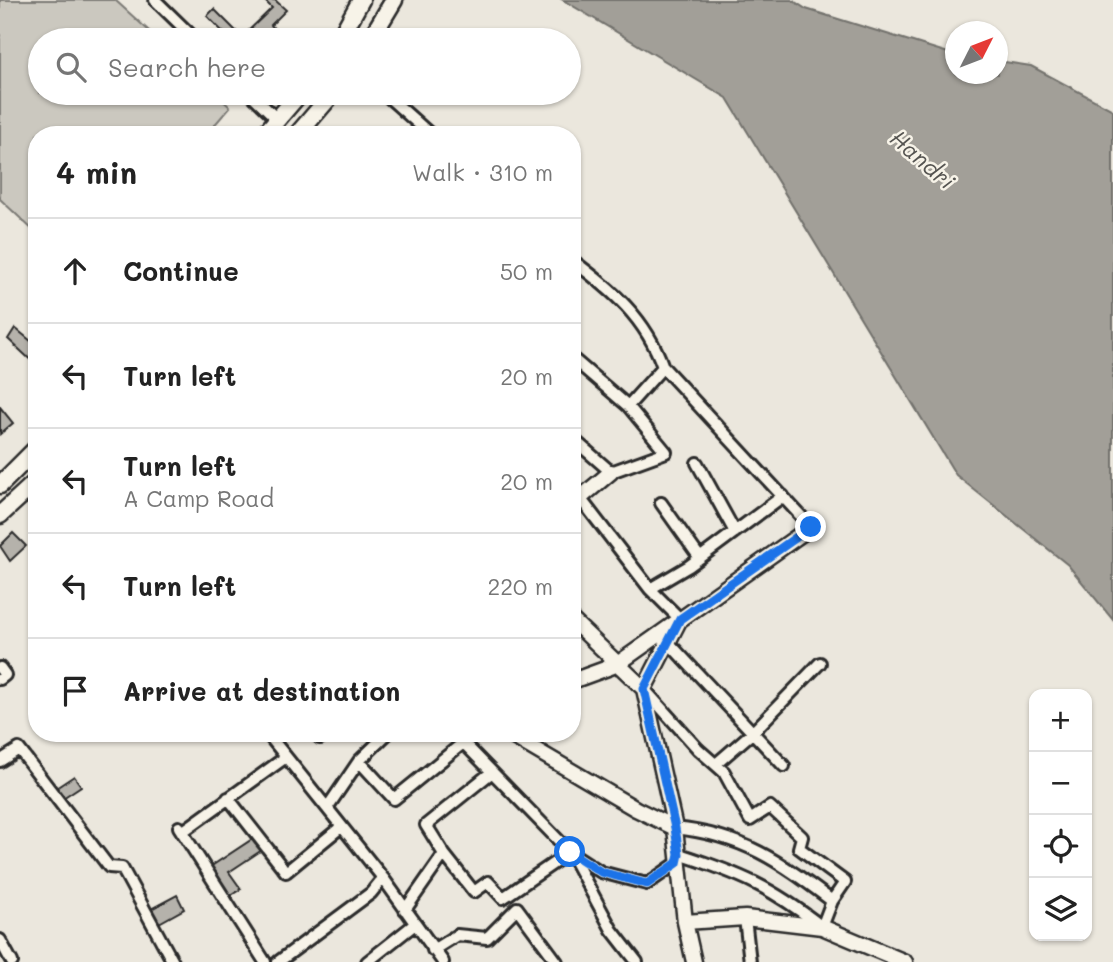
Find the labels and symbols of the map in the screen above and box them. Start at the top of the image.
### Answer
north arrow [945,21,1008,84]
water label: Handri [884,123,962,195]
route end [795,511,826,542]
route start [554,836,585,867]

